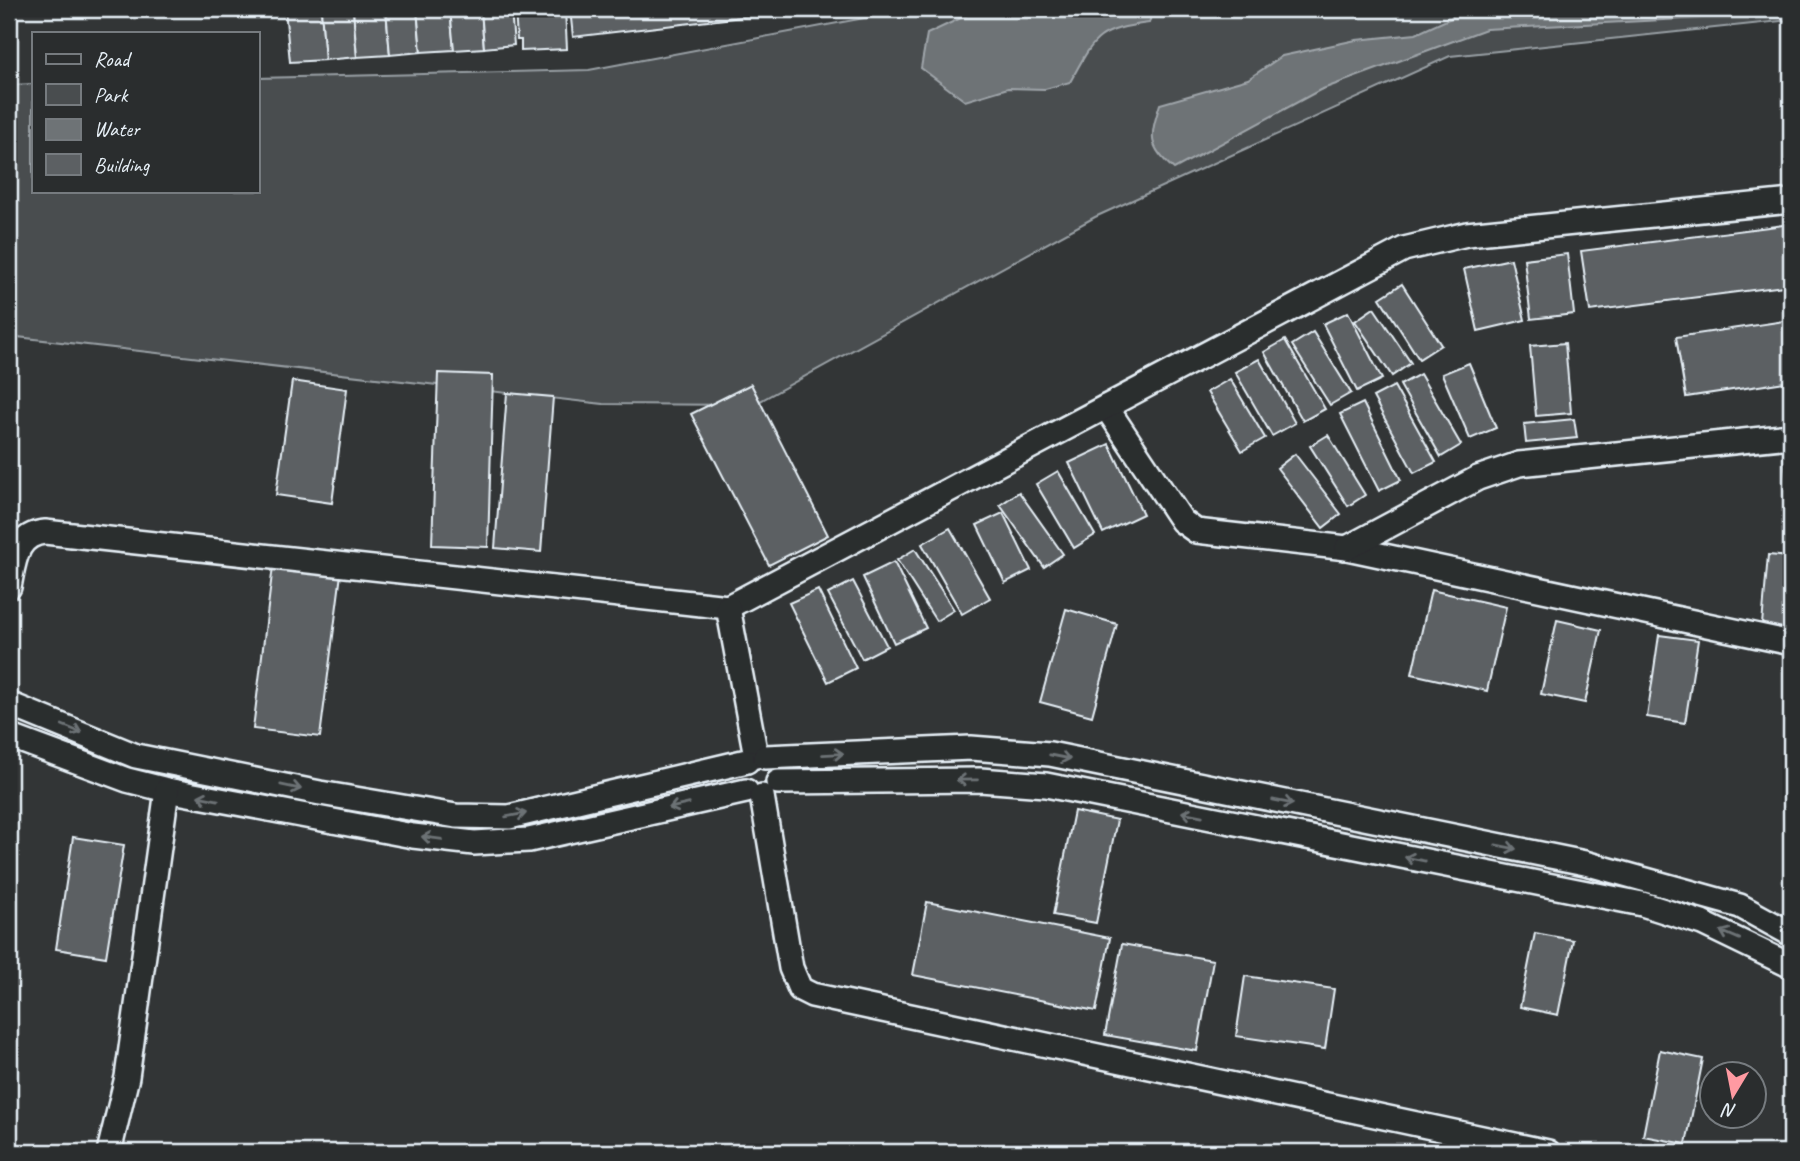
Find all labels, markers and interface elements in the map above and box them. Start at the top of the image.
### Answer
legend [32,32,259,192]
text: Road [94,46,133,72]
text: Park [94,82,129,108]
text: Water [94,116,141,142]
text: Building [94,152,151,178]
one-way arrow [61,724,82,737]
one-way arrow [822,748,845,761]
one-way arrow [1048,750,1071,764]
one-way arrow [956,773,979,787]
one-way arrow [279,781,302,795]
one-way arrow [197,791,220,804]
one-way arrow [1271,795,1294,809]
one-way arrow [669,800,691,813]
one-way arrow [1181,806,1204,820]
one-way arrow [504,808,527,821]
one-way arrow [421,832,443,845]
one-way arrow [1494,840,1517,854]
one-way arrow [1404,851,1427,865]
one-way arrow [1720,928,1742,941]
north arrow [1699,1060,1769,1130]
text: N [1719,1097,1738,1124]

